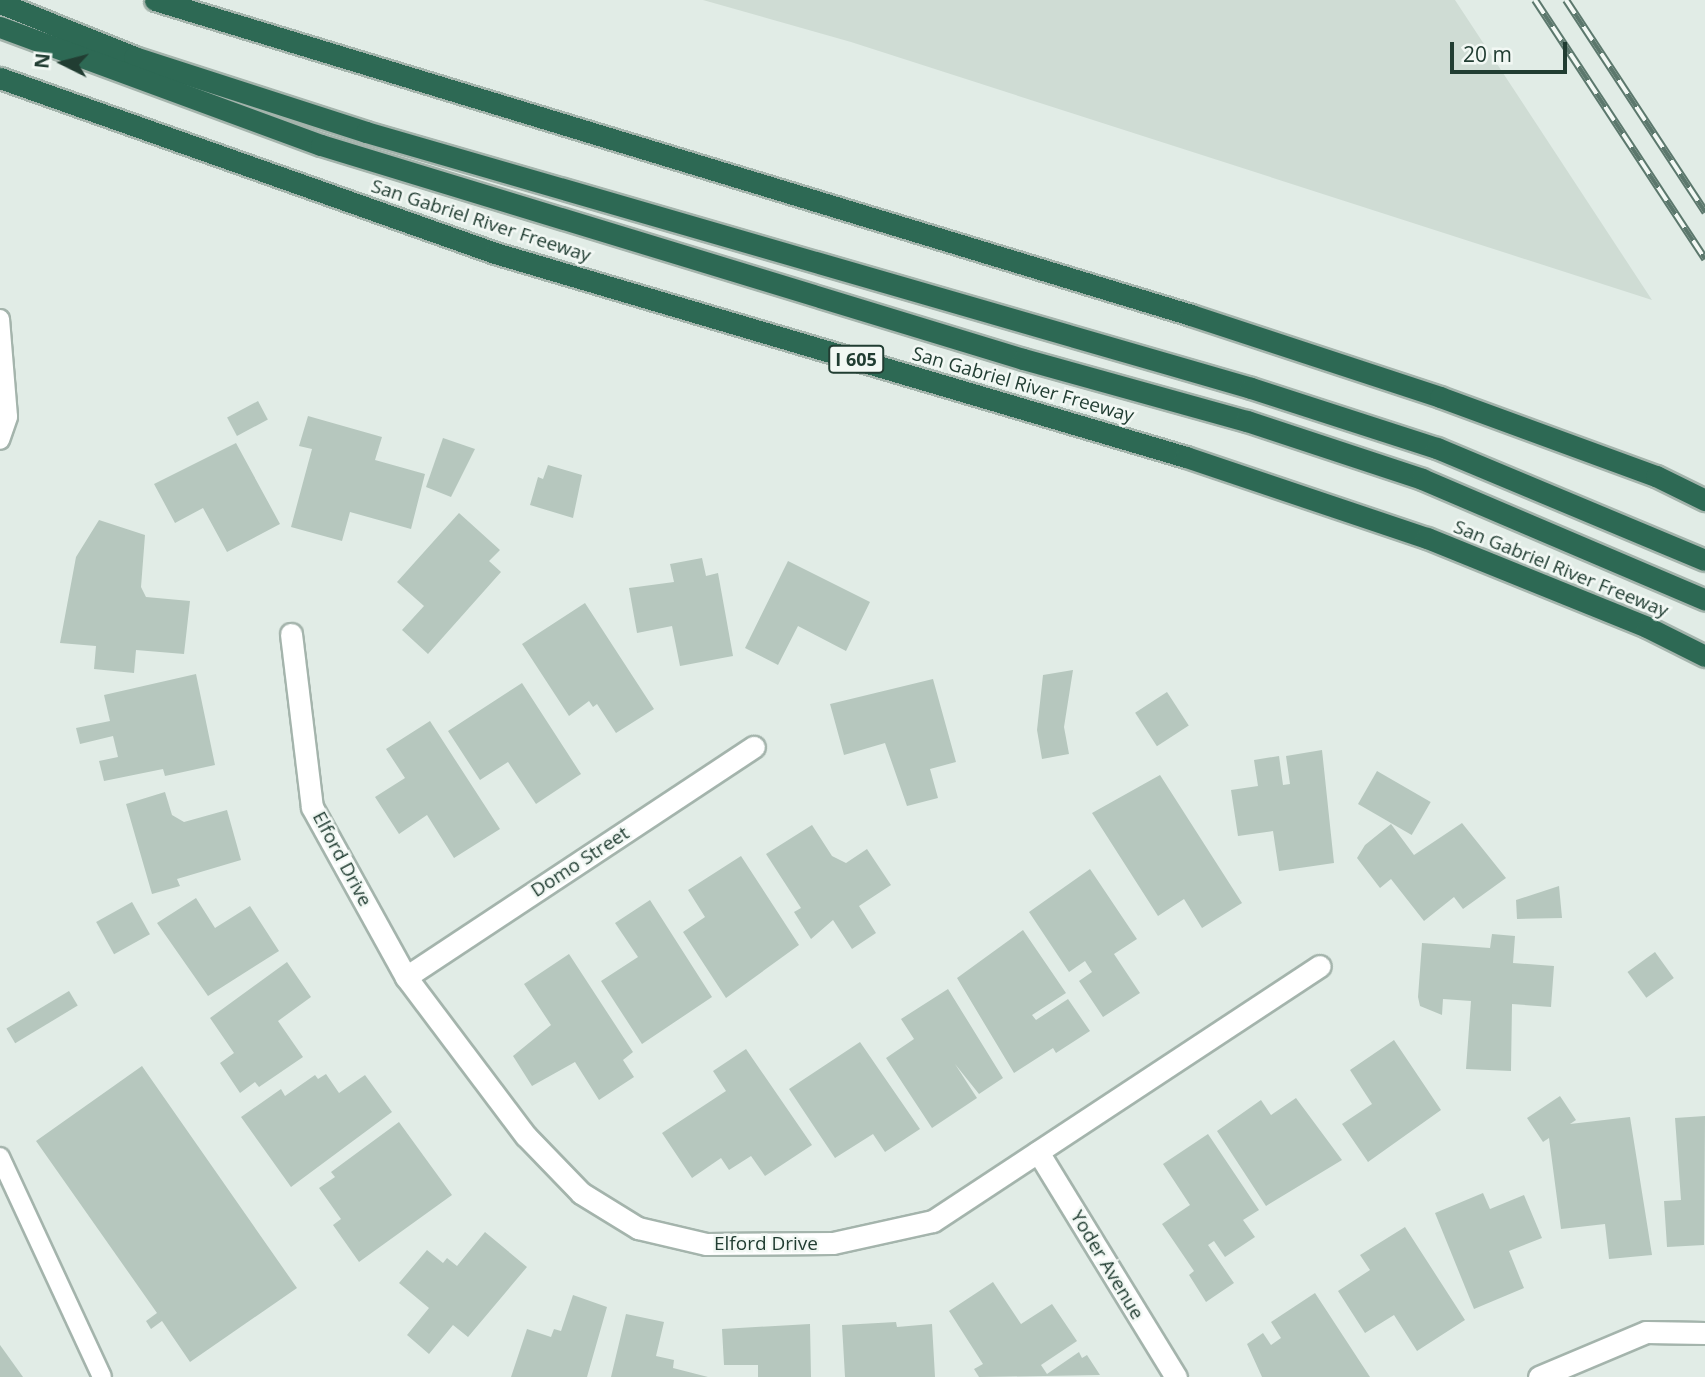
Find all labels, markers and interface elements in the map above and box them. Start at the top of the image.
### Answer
north arrow [28,28,98,98]
scale bar [1453,28,1570,72]
text: 20 m [1463,40,1512,68]
text: N [28,52,56,70]
street label: San Gabriel River Freeway [368,175,594,267]
street label: San Gabriel River Freeway [909,342,1137,428]
road number: I 605 [828,344,884,374]
street label: San Gabriel River Freeway [1450,515,1672,623]
street label: Elford Drive [308,808,376,910]
street label: Domo Street [527,822,633,902]
street label: Yoder Avenue [1066,1206,1148,1324]
street label: Elford Drive [714,1233,818,1255]

